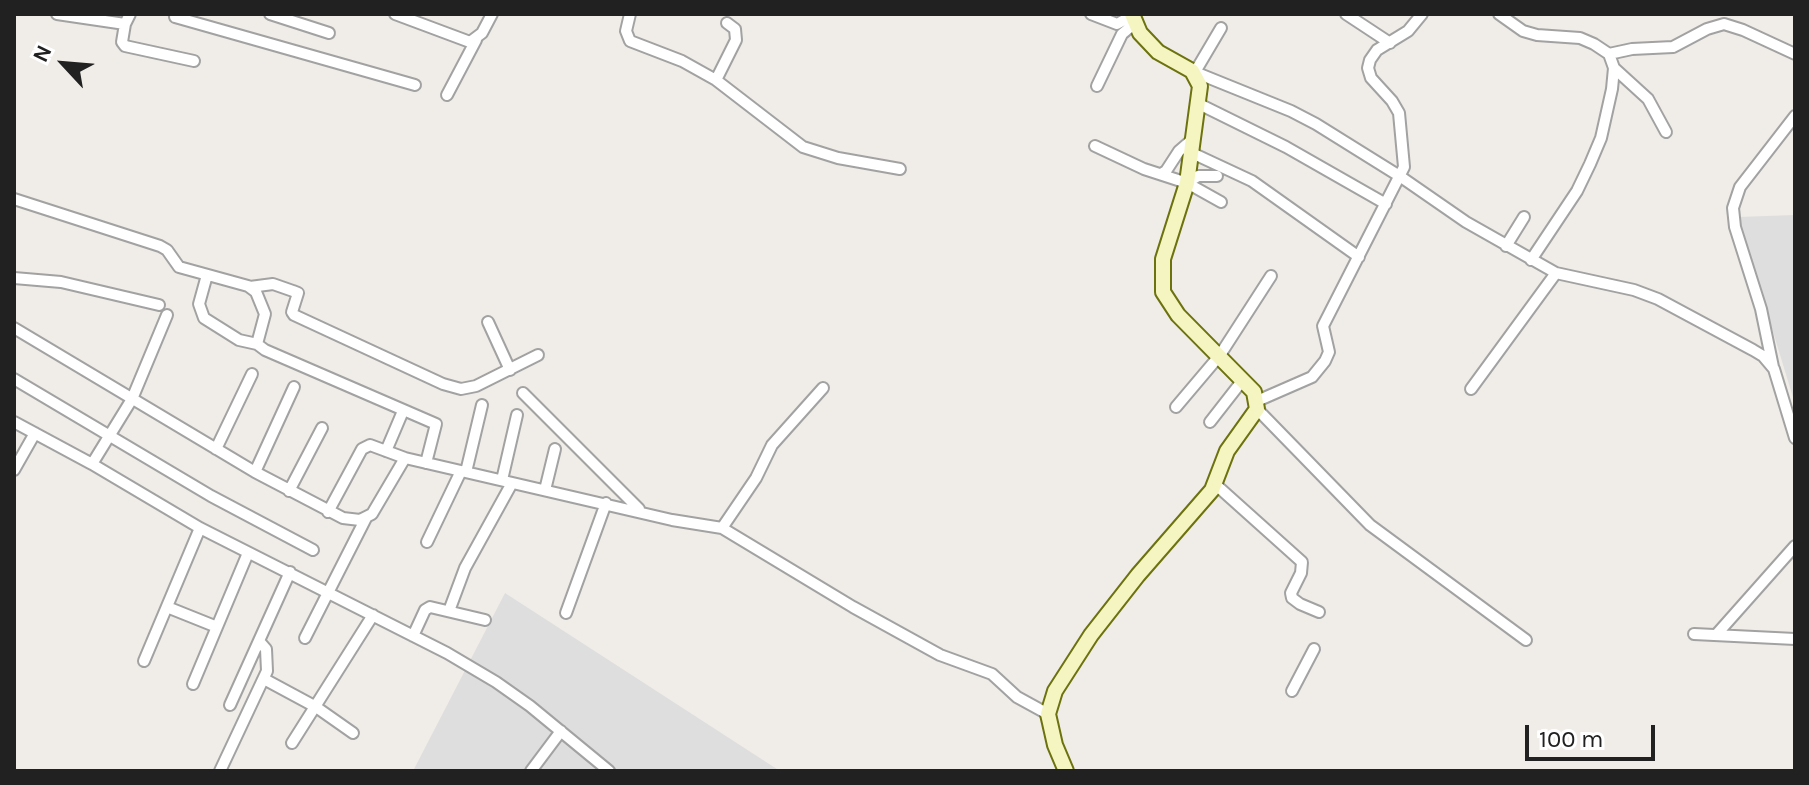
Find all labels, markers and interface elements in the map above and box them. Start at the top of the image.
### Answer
north arrow [24,24,104,104]
text: N [27,41,58,66]
scale bar [1529,709,1659,759]
text: 100 m [1539,725,1604,753]

